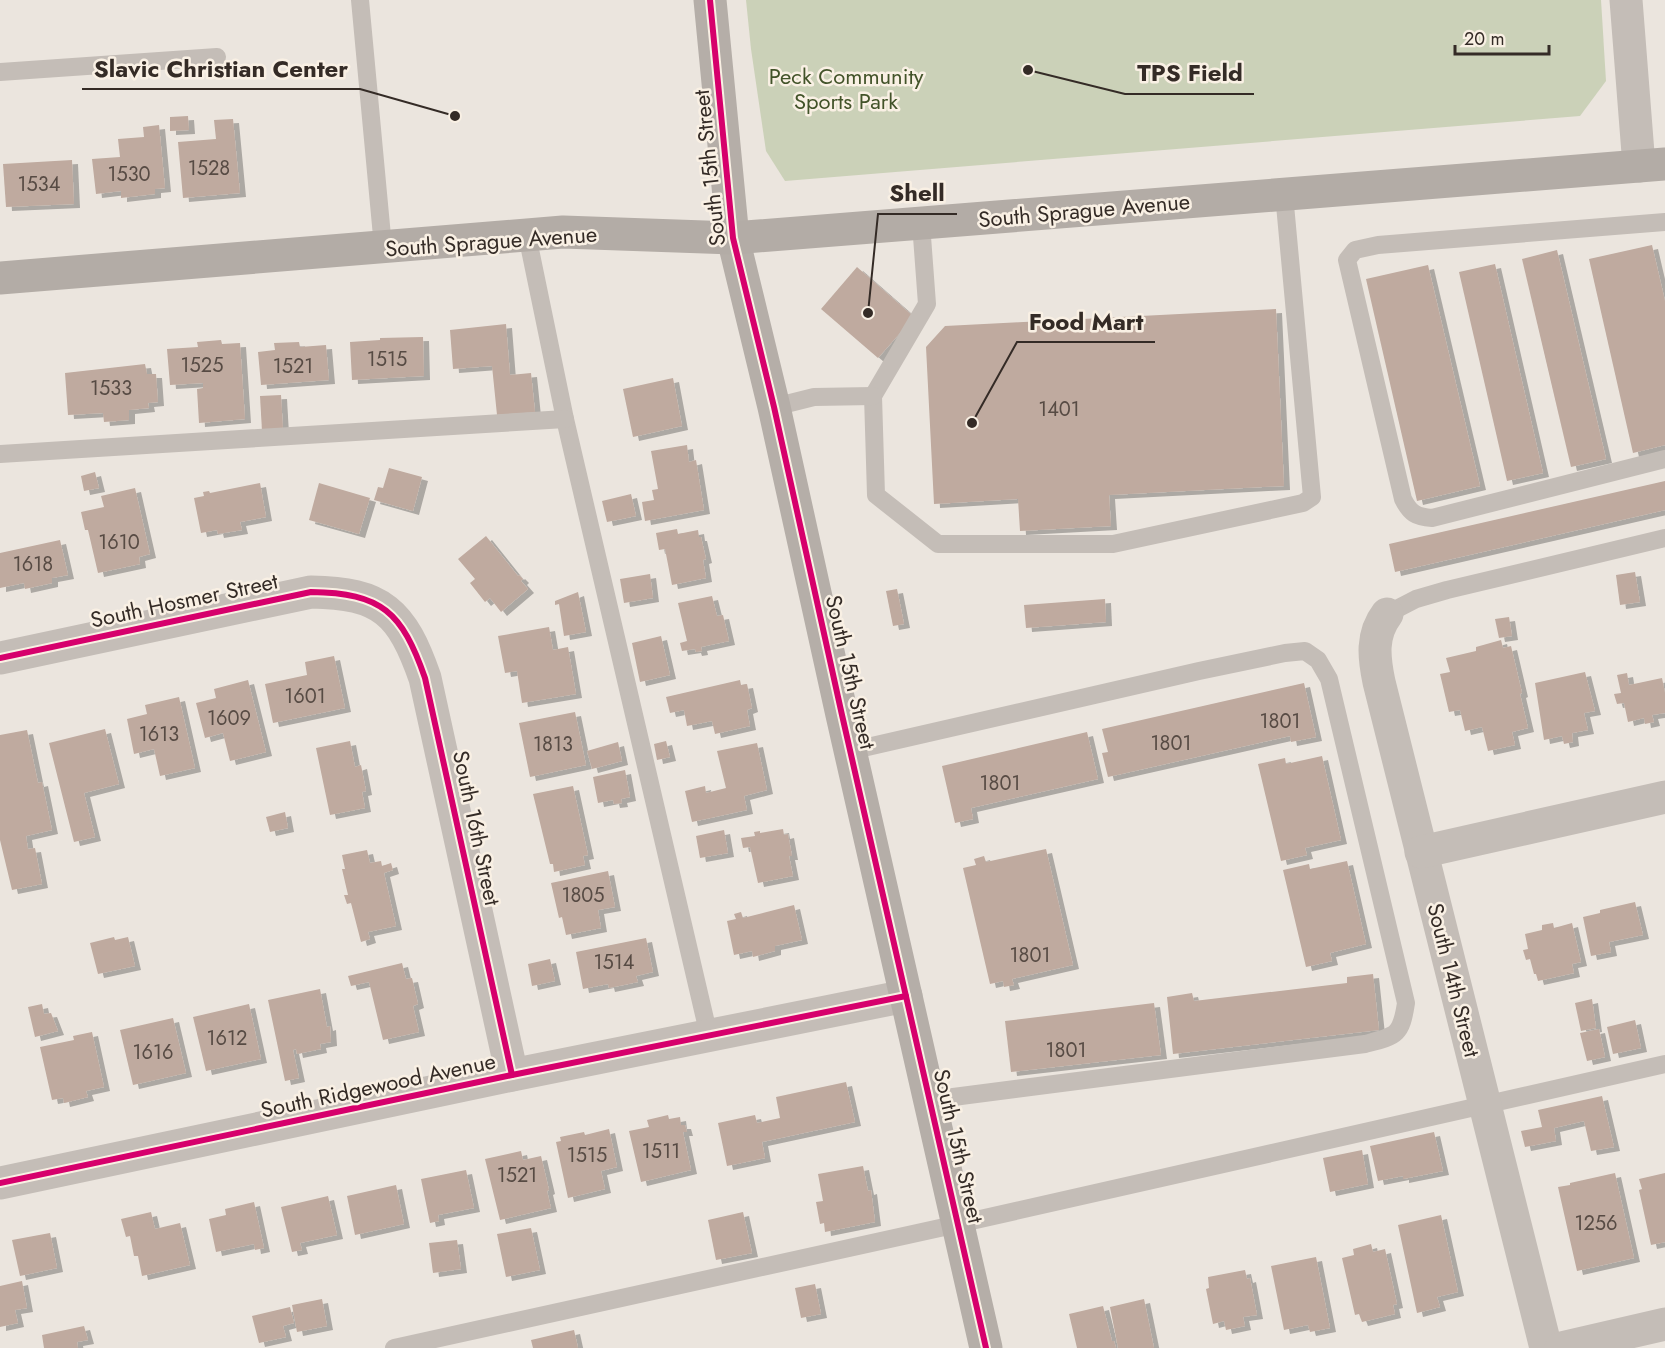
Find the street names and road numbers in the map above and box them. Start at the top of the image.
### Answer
street label: South 15th Street [685,87,733,248]
street label: South Sprague Avenue [977,185,1191,235]
street label: South Sprague Avenue [384,218,598,264]
street label: South Hosmer Street [87,564,281,635]
street label: South 15th Street [818,592,884,753]
street label: South 16th Street [445,748,509,909]
street label: South 14th Street [1419,900,1489,1061]
street label: South Ridgewood Avenue [258,1044,498,1126]
street label: South 15th Street [926,1066,992,1227]

